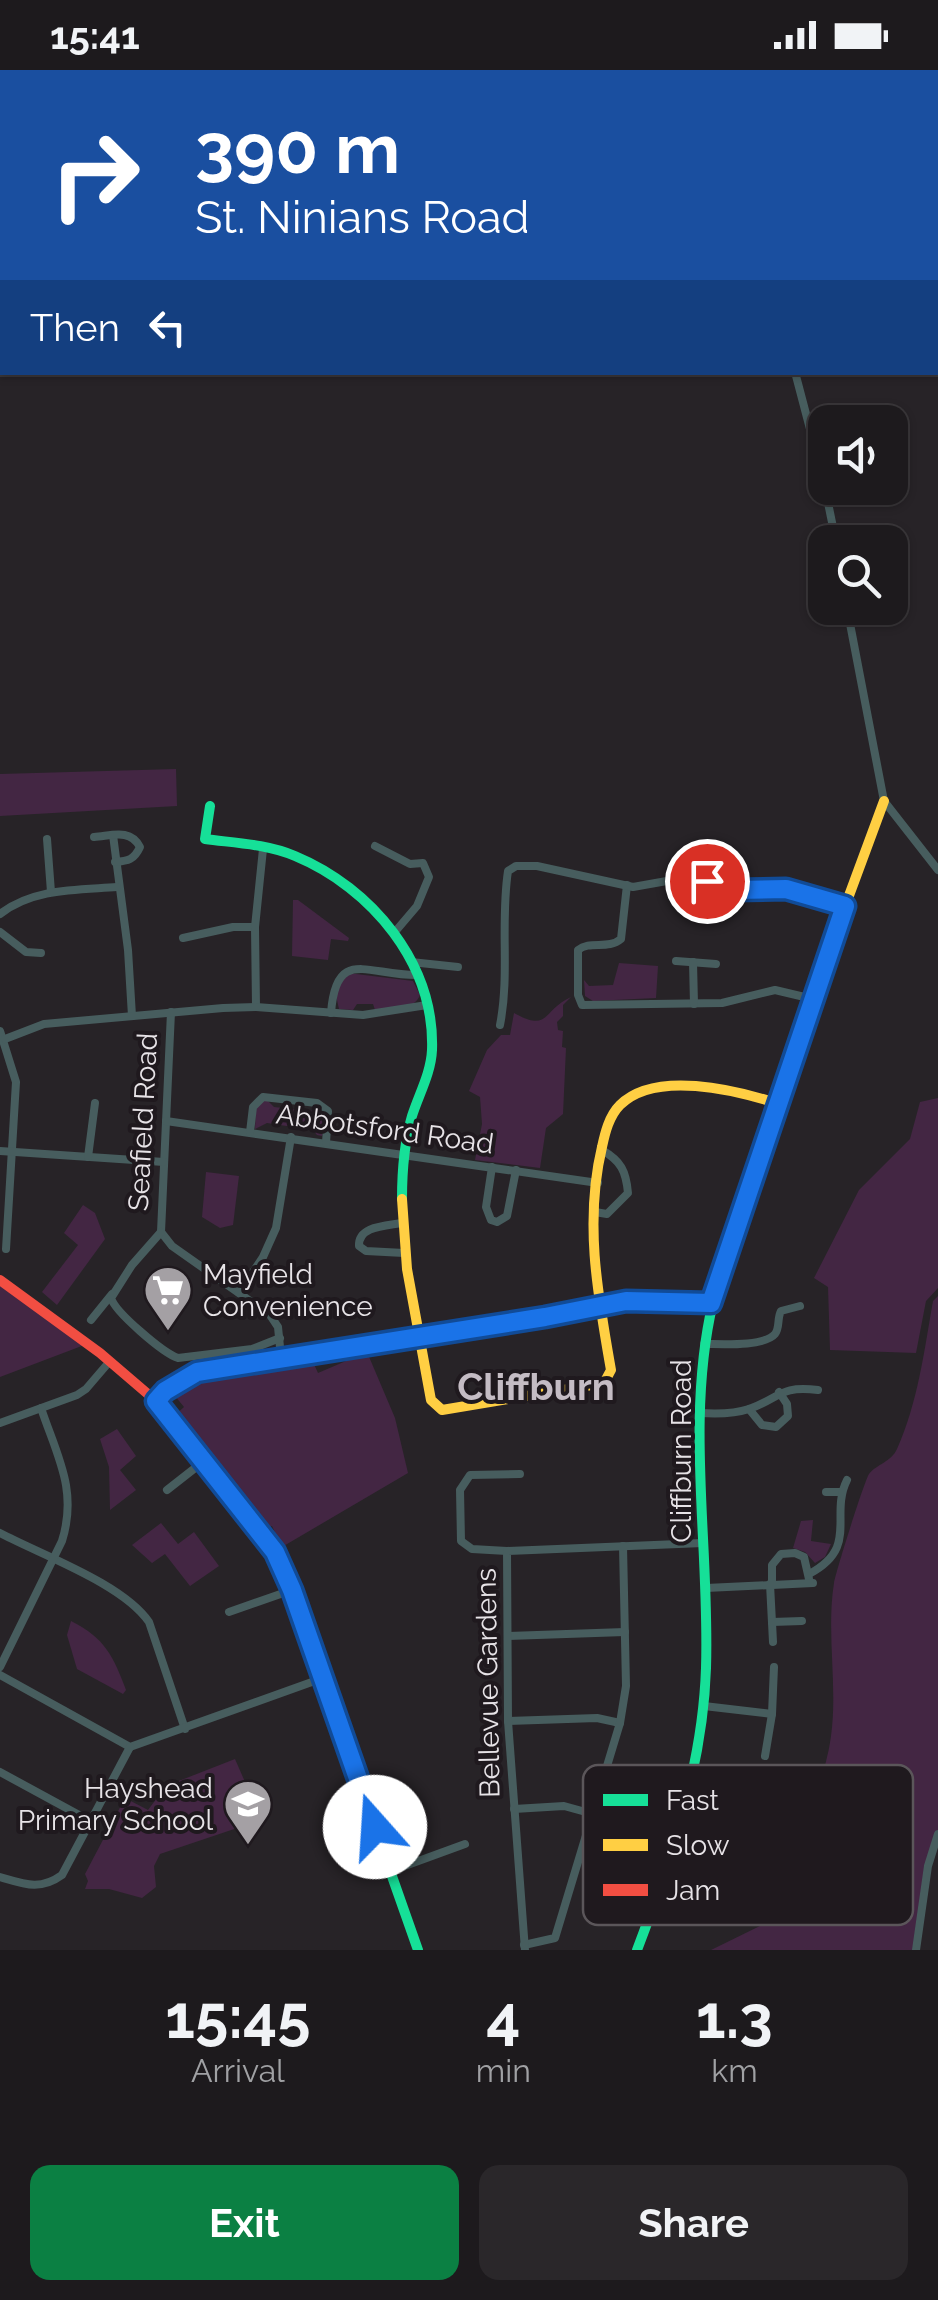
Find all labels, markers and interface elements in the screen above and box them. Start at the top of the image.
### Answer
text: 15:41 [50,13,140,58]
text: 390 m [195,107,400,189]
icon: right [30,110,160,240]
text: St. Ninians Road [195,191,529,244]
icon: left [140,300,195,355]
text: Then [30,305,120,350]
map controls [808,405,908,625]
button: sound [808,405,908,505]
button: search [808,525,908,625]
pin [665,839,750,924]
icon: arrive [680,854,735,909]
street label: Seafield Road [122,1032,164,1212]
street label: Abbotsford Road [274,1097,496,1161]
place label: Mayfield Convenience [203,1258,373,1323]
supermarket icon: Mayfield Convenience [142,1264,194,1332]
street label: Cliffburn Road [665,1359,698,1543]
district label: Cliffburn [457,1364,615,1409]
street label: Bellevue Gardens [469,1568,507,1798]
legend [583,1765,913,1925]
place label: Hayshead Primary School [18,1772,213,1837]
position arrow [323,1775,427,1879]
school or university icon: Hayshead Primary School [222,1778,274,1846]
text: Fast [666,1784,719,1817]
text: Slow [666,1829,730,1862]
text: Jam [666,1874,720,1907]
text: 15:45 [165,1982,310,2052]
text: 4 [486,1982,520,2052]
text: 1.3 [696,1982,773,2052]
text: Arrival [191,2052,285,2089]
text: min [476,2052,531,2089]
text: km [711,2052,758,2089]
button: Exit [30,2165,459,2280]
button: Share [479,2165,908,2280]

